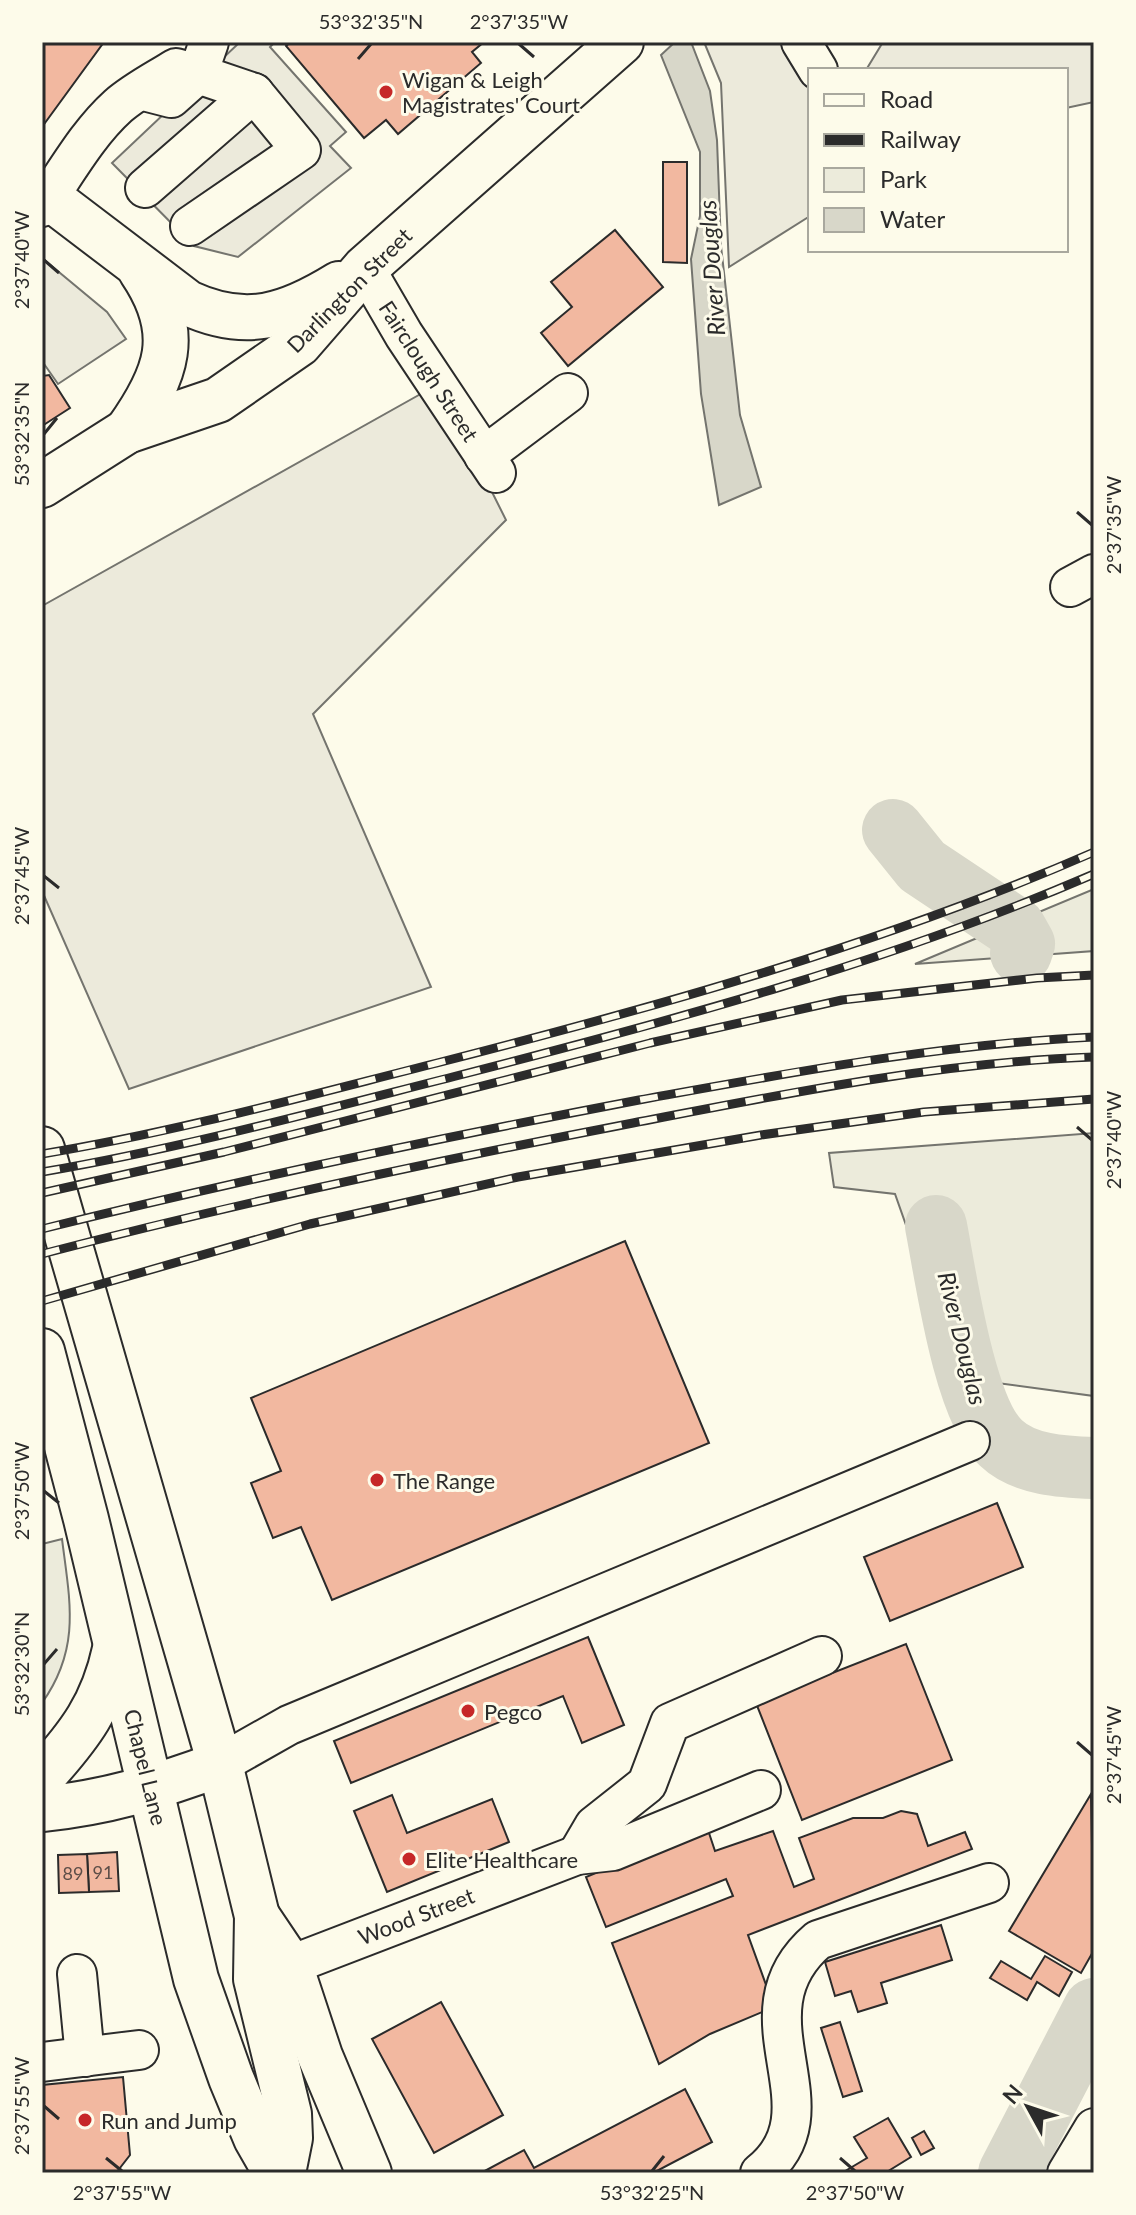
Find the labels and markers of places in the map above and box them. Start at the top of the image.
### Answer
place label: Wigan & Leigh Magistrates' Court [402,66,580,118]
marker: Wigan & Leigh Magistrates' Court [377,83,395,101]
place label: The Range [393,1467,495,1494]
marker: The Range [368,1471,386,1489]
place label: Pegco [484,1698,542,1725]
marker: Pegco [459,1702,477,1720]
place label: Elite Healthcare [425,1846,578,1873]
marker: Elite Healthcare [400,1850,418,1868]
place label: Run and Jump [101,2107,237,2134]
marker: Run and Jump [76,2111,94,2129]

